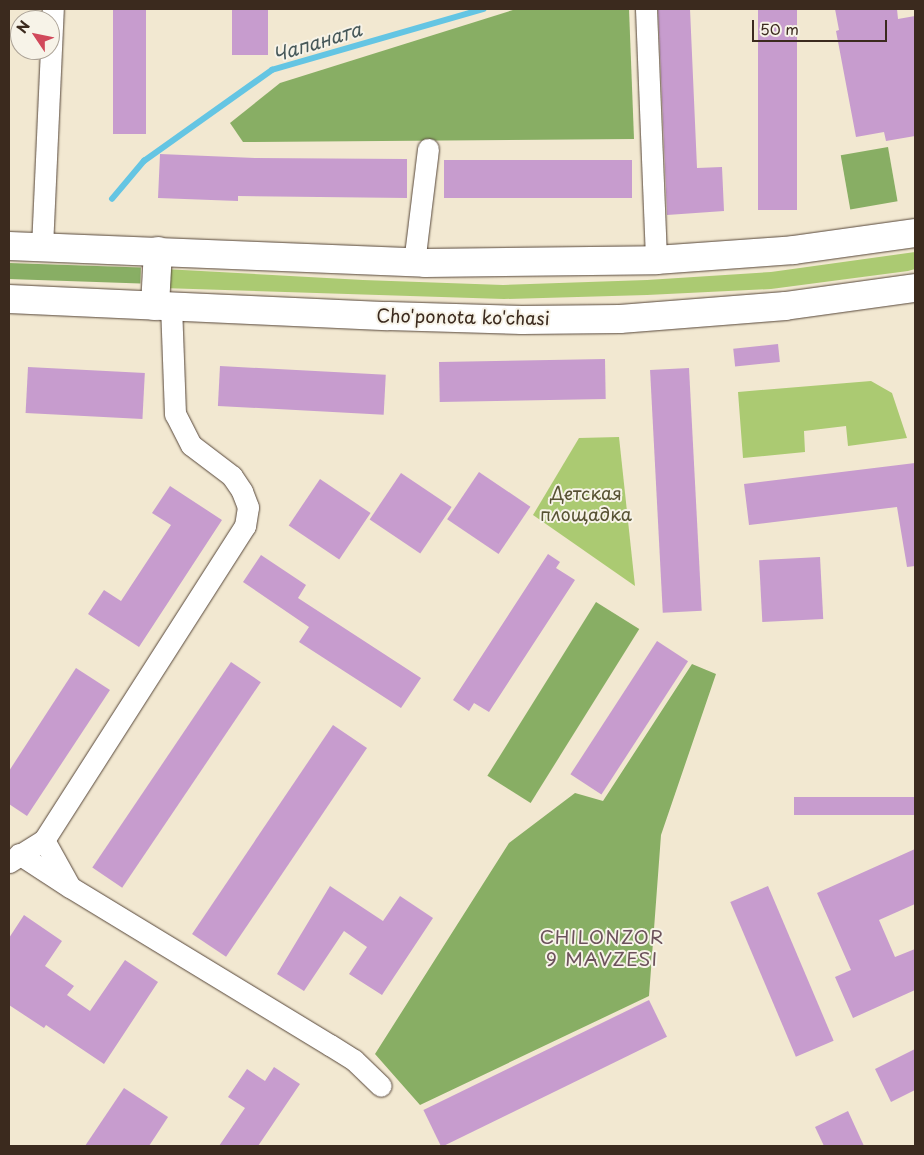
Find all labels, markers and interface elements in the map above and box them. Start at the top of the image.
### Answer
north arrow [10,10,60,60]
scale bar [754,10,889,42]
text: N [11,16,35,37]
text: 50 m [760,17,799,40]
water label: Чапаната [270,18,364,66]
street label: Cho'ponota ko'chasi [376,305,550,329]
park label: Детская площадка [540,483,632,526]
district label: CHILONZOR 9 MAVZESI [540,926,664,970]

